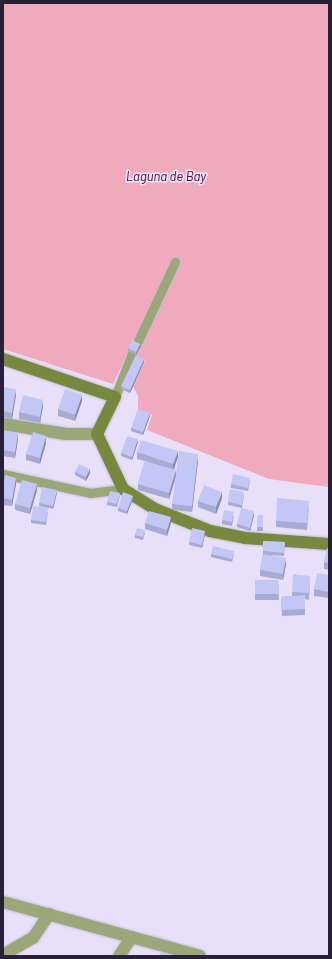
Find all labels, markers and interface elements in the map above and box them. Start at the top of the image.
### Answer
water label: Laguna de Bay [126,168,206,184]

